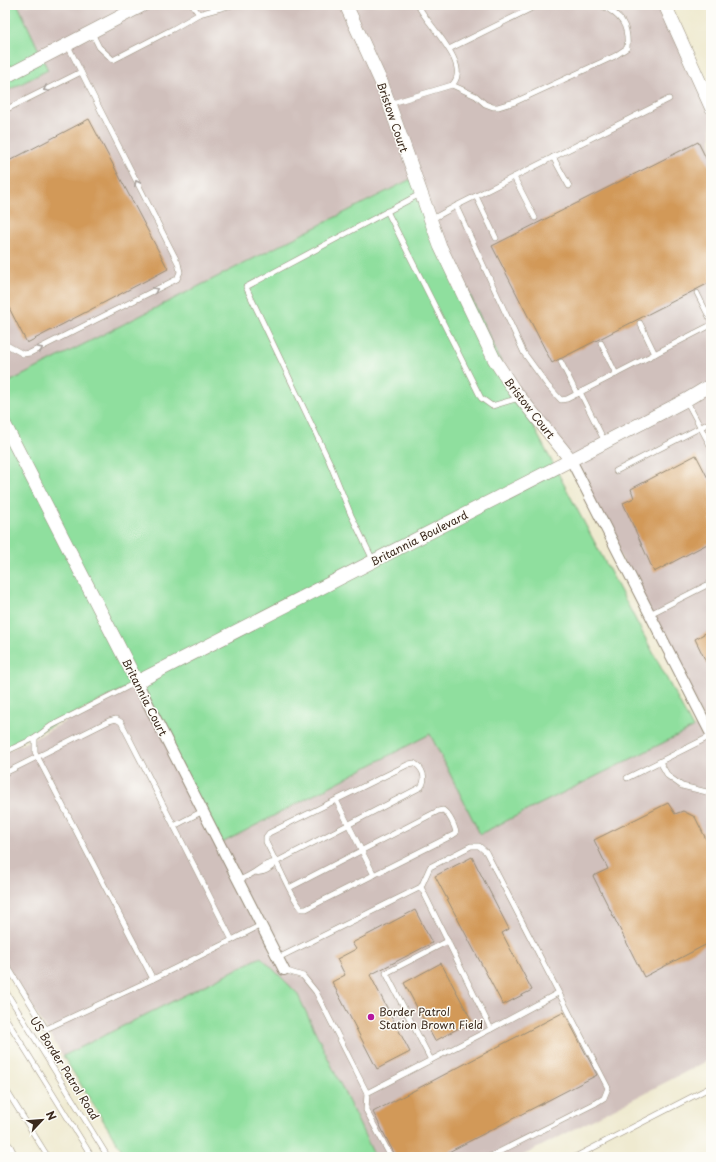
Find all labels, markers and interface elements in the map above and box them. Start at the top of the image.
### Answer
street label: Bristow Court [373,79,413,155]
one-way arrow [43,84,50,92]
one-way arrow [134,180,142,188]
one-way arrow [151,287,159,294]
one-way arrow [35,346,43,353]
street label: Bristow Court [501,374,560,443]
street label: Britannia Boulevard [367,506,471,570]
street label: Britannia Court [118,655,172,739]
place label: Border Patrol Station Brown Field [379,1003,483,1033]
marker: Border Patrol Station Brown Field [366,1012,376,1022]
street label: US Border Patrol Road [26,1013,104,1123]
north arrow [22,1100,62,1140]
text: N [42,1108,61,1123]

